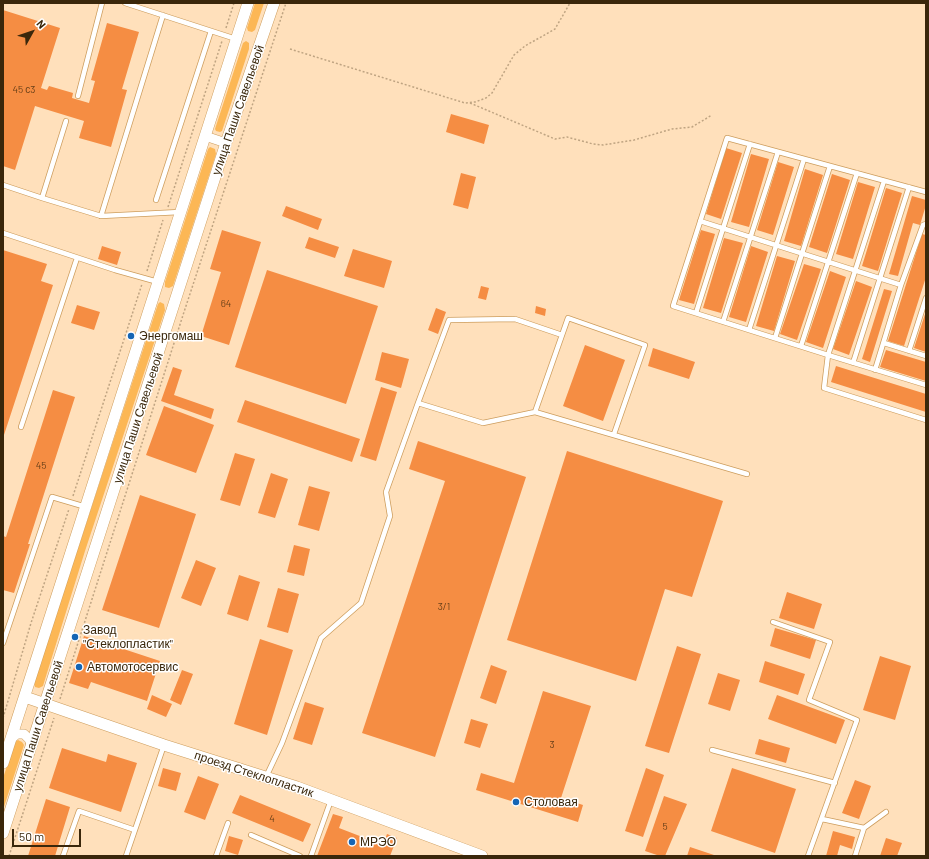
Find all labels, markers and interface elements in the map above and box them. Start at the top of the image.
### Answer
north arrow [12,12,52,52]
text: N [34,17,49,31]
street label: улица Паши Савельевой [209,43,267,177]
house number: 45 с3 [13,84,35,96]
house number: 64 [221,298,231,310]
place label: Энергомаш [139,329,203,343]
marker: Энергомаш [126,331,136,341]
street label: улица Паши Савельевой [110,351,166,485]
house number: 45 [36,460,46,472]
house number: 3/1 [438,601,450,613]
place label: Завод "Стеклопластик" [83,623,173,651]
marker: Завод "Стеклопластик" [70,632,80,642]
street label: улица Паши Савельевой [10,659,66,793]
place label: Автомотосервис [87,660,178,674]
marker: Автомотосервис [74,662,84,672]
house number: 3 [549,739,555,751]
street label: проезд Стеклопластик [193,748,315,800]
place label: Столовая [524,795,578,809]
marker: Столовая [511,797,521,807]
house number: 4 [269,813,275,825]
scale bar [14,821,83,847]
house number: 5 [662,821,668,833]
text: 50 m [19,829,44,843]
place label: МРЭО [360,835,396,849]
marker: МРЭО [347,837,357,847]

